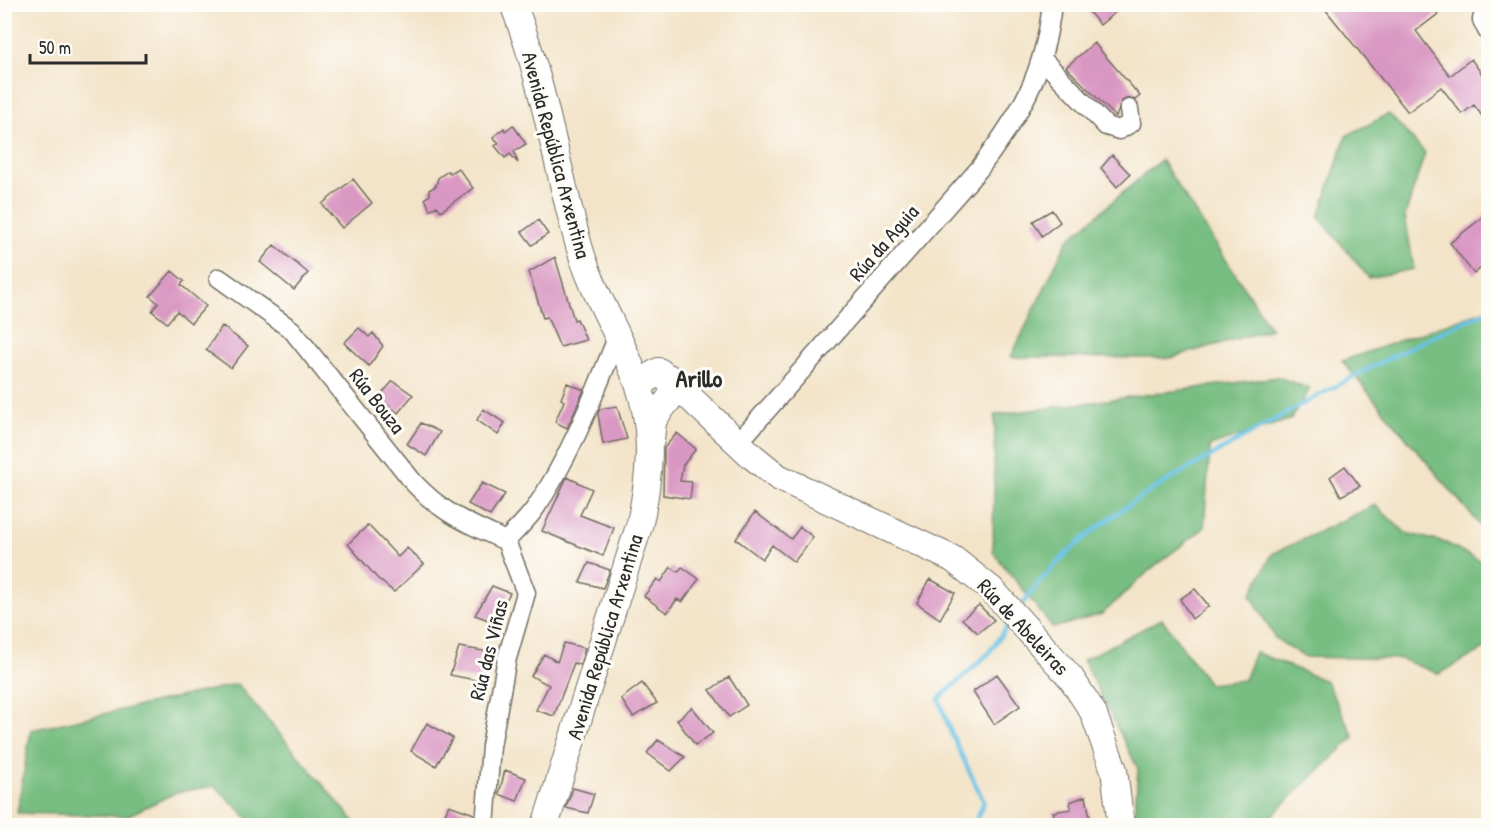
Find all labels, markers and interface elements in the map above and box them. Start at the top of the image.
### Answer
scale bar [30,27,146,65]
text: 50 m [39,35,71,60]
street label: Avenida República Arxentina [515,48,598,262]
street label: Rúa da Aguia [842,198,925,287]
street label: Rúa Bouza [343,362,412,439]
district label: Arillo [676,362,722,394]
street label: Avenida República Arxentina [559,531,650,743]
street label: Rúa de Abeleiras [971,572,1076,681]
street label: Rúa das Viñas [462,597,515,703]

